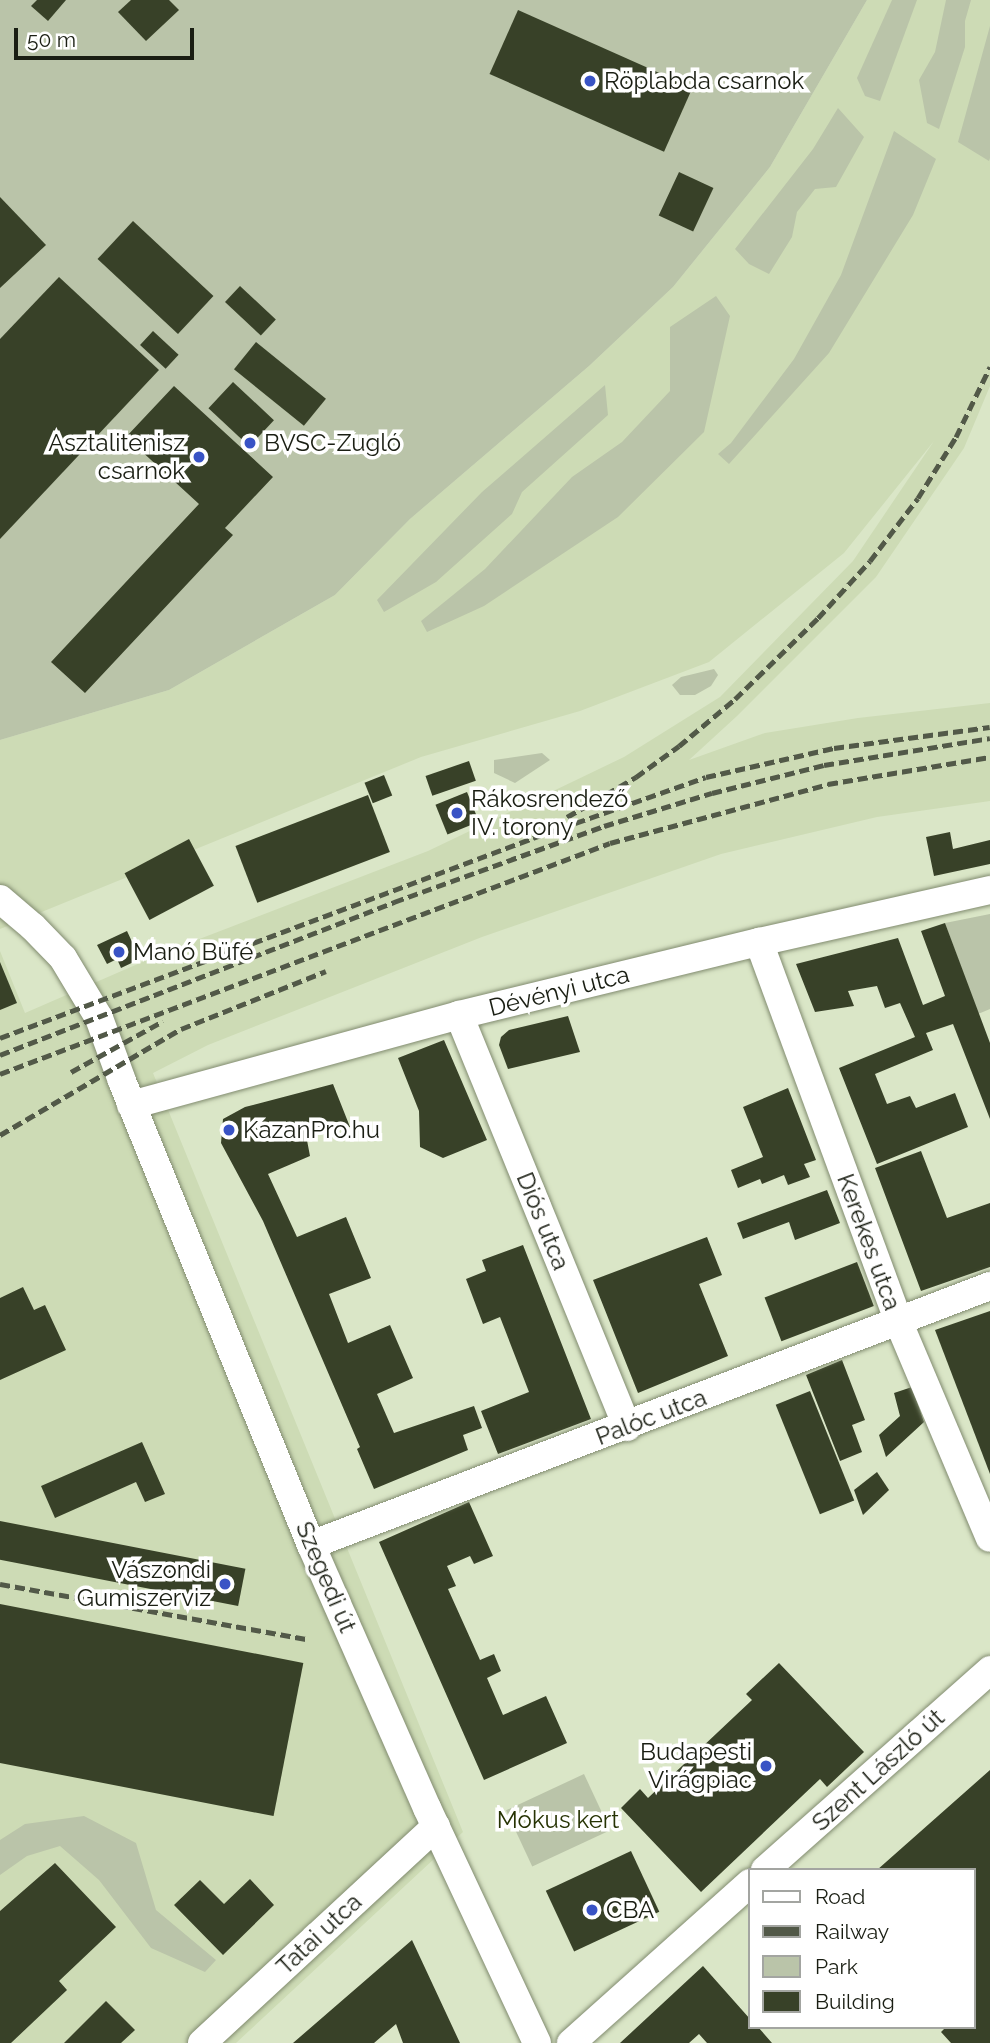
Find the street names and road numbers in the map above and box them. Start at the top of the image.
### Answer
street label: Dévényi utca [486,960,632,1022]
street label: Diós utca [510,1168,576,1274]
street label: Kerekes utca [831,1170,907,1314]
street label: Palóc utca [592,1383,710,1451]
street label: Szegedi út [290,1517,362,1637]
street label: Szent László út [806,1703,950,1837]
street label: Tatai utca [270,1887,368,1981]

